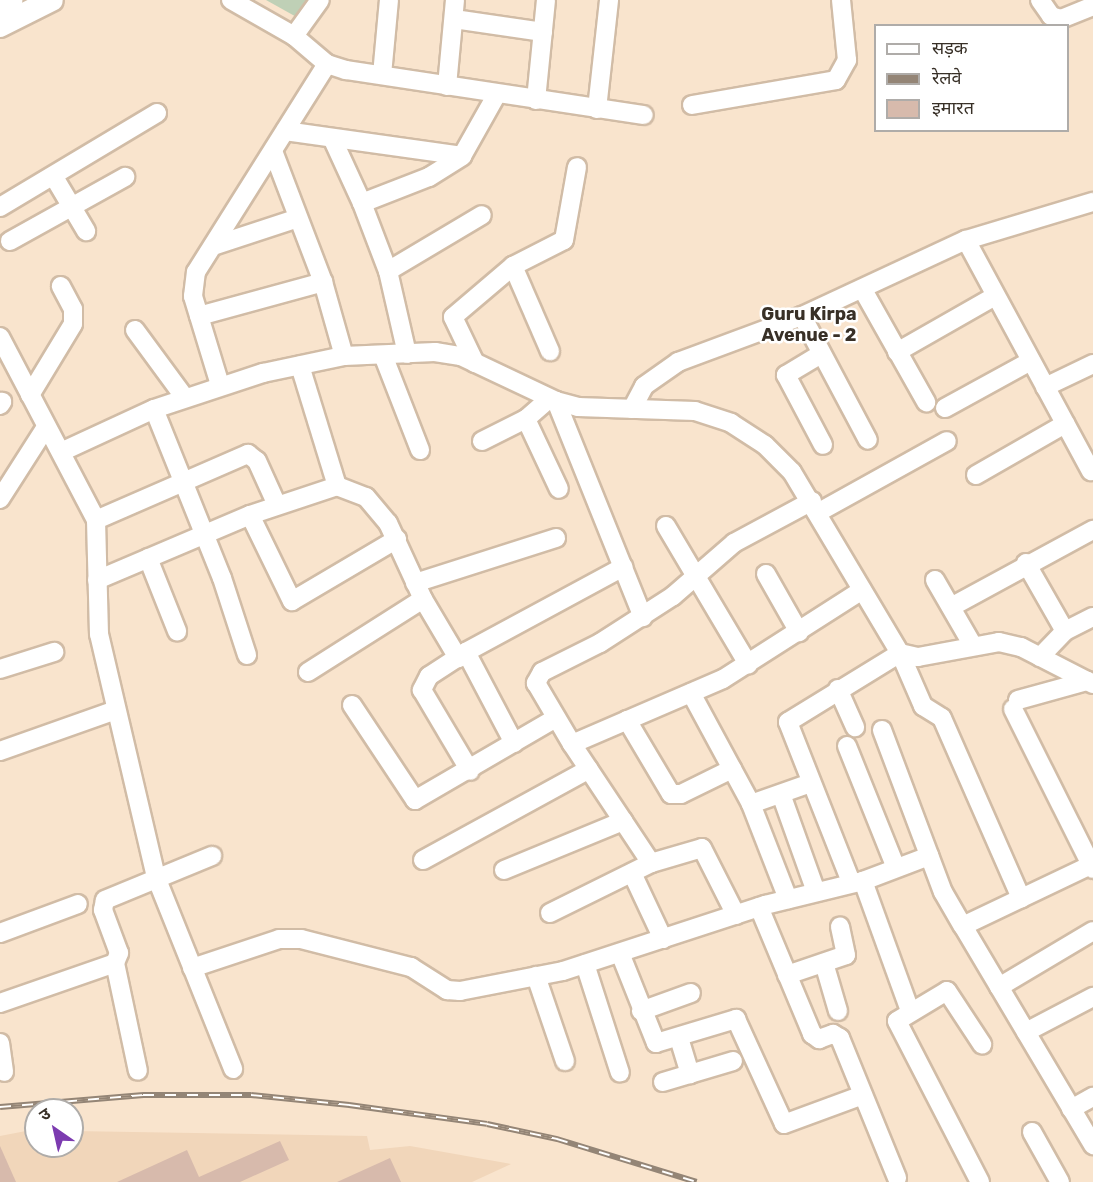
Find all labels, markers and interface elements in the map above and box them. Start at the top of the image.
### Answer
legend [874,24,1069,132]
text: सड़क [932,37,968,59]
text: रेलवे [932,67,962,89]
text: इमारत [932,97,974,119]
district label: Guru Kirpa Avenue - 2 [761,304,857,346]
north arrow [24,1098,84,1158]
text: उ [36,1104,54,1125]

